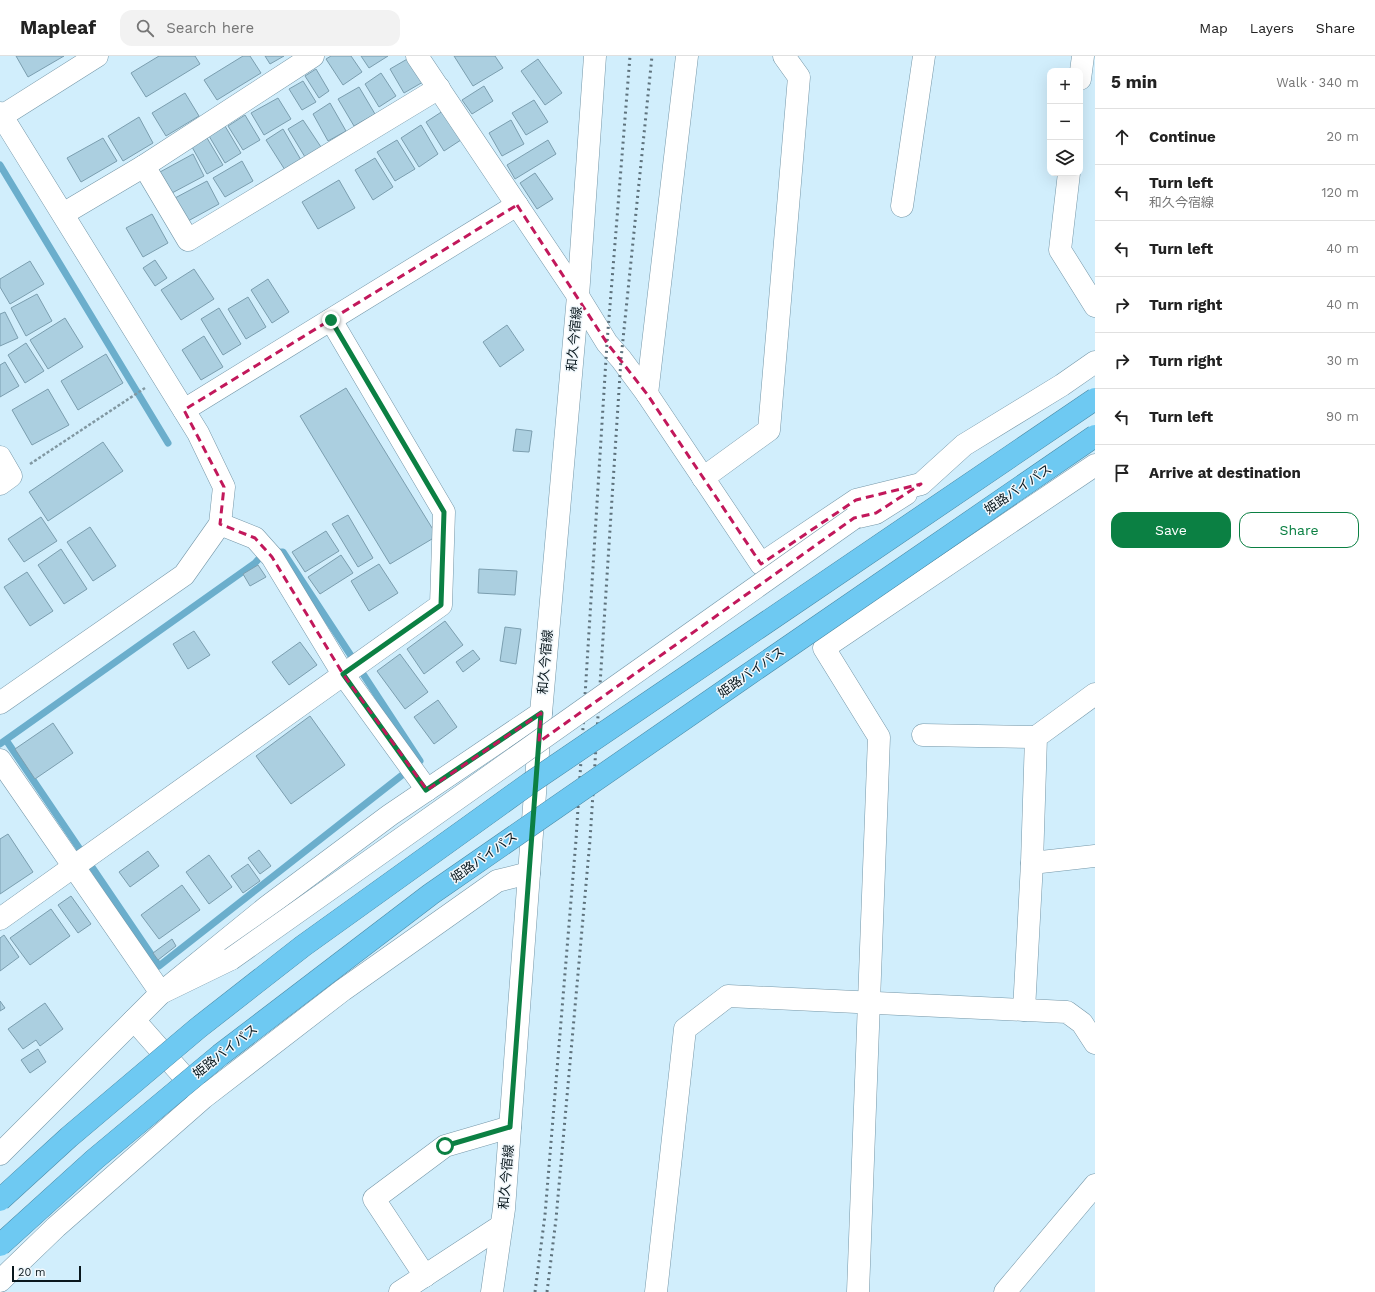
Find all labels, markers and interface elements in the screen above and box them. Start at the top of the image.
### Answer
search box [120,10,400,46]
text: Mapleaf [20,16,96,39]
icon: search [134,17,156,39]
text: Search here [166,19,254,37]
text: Map [1199,20,1228,36]
text: Layers [1250,20,1294,36]
text: Share [1316,20,1355,36]
map controls [1047,68,1083,176]
button: + [1047,68,1083,104]
text: 5 min [1111,72,1157,92]
text: Walk · 340 m [1276,75,1359,90]
button: − [1047,104,1083,140]
icon: ahead [1111,126,1133,148]
text: Continue [1149,128,1216,146]
text: 20 m [1327,129,1359,144]
button: layers [1047,140,1083,176]
text: Turn left [1149,174,1213,192]
icon: left [1111,182,1133,204]
text: 120 m [1321,185,1359,200]
text: 和久今宿線 [1149,195,1214,210]
icon: left [1111,238,1133,260]
text: Turn left [1149,240,1213,258]
text: 40 m [1326,241,1359,256]
icon: right [1111,294,1133,316]
text: Turn right [1149,296,1222,314]
text: 40 m [1326,297,1359,312]
street label: 和久今宿線 [564,306,584,372]
route end [322,311,340,329]
icon: right [1111,350,1133,372]
text: Turn right [1149,352,1222,370]
text: 30 m [1327,353,1359,368]
icon: left [1111,406,1133,428]
text: Turn left [1149,408,1213,426]
text: 90 m [1326,409,1359,424]
street label: 姫路バイパス [982,461,1054,517]
icon: arrive [1111,462,1133,484]
text: Arrive at destination [1149,464,1301,482]
button: Save [1111,512,1231,548]
button: Share [1239,512,1359,548]
street label: 和久今宿線 [535,629,555,695]
street label: 姫路バイパス [715,644,787,700]
street label: 姫路バイパス [448,829,520,885]
street label: 姫路バイパス [190,1021,260,1081]
route start [436,1137,454,1155]
street label: 和久今宿線 [496,1144,516,1210]
scale bar [12,1264,81,1283]
text: 20 m [18,1266,46,1279]

